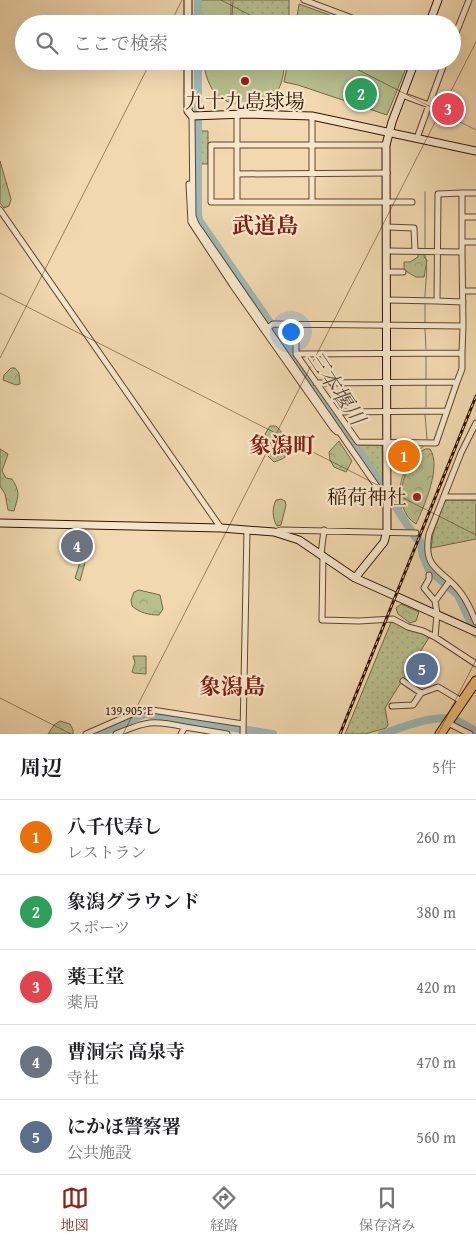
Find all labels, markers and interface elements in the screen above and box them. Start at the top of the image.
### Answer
search box [15,15,461,70]
icon: search [33,29,61,57]
text: ここで検索 [73,29,168,57]
marker: 九十九島球場 [239,75,251,87]
pin: 2 [345,75,377,113]
place label: 九十九島球場 [185,86,305,115]
pin: 3 [432,90,464,128]
district label: 武道島 [232,209,298,241]
your location [278,319,304,345]
water label: 三本堰川 [300,344,374,433]
district label: 象潟町 [249,429,315,461]
pin: 1 [388,437,420,475]
place label: 稲荷神社 [327,482,407,511]
marker: 稲荷神社 [411,491,423,503]
pin: 4 [61,527,93,565]
pin: 5 [406,650,438,688]
district label: 象潟島 [199,670,265,702]
text: 139.905°E [105,702,153,719]
text: 周辺 [20,752,62,783]
text: 5件 [432,755,456,779]
text: 八千代寿し [67,812,162,840]
text: 1 [32,825,40,849]
text: 260 m [416,825,456,849]
text: レストラン [67,840,147,864]
text: 象潟グラウンド [67,887,200,915]
text: 2 [32,900,40,924]
text: 380 m [416,900,456,924]
text: スポーツ [67,915,130,939]
text: 薬王堂 [67,962,124,990]
text: 3 [32,975,40,999]
text: 420 m [416,975,456,999]
text: 薬局 [67,990,99,1014]
text: 曹洞宗 高泉寺 [67,1037,185,1065]
text: 4 [32,1050,40,1074]
text: 470 m [416,1050,456,1074]
text: 寺社 [67,1065,99,1089]
text: にかほ警察署 [67,1112,181,1140]
text: 5 [32,1125,40,1149]
text: 560 m [416,1125,456,1149]
text: 公共施設 [67,1140,131,1164]
tab: 地図 [61,1184,89,1235]
tab: 経路 [210,1184,238,1235]
tab: 保存済み [359,1184,415,1235]

